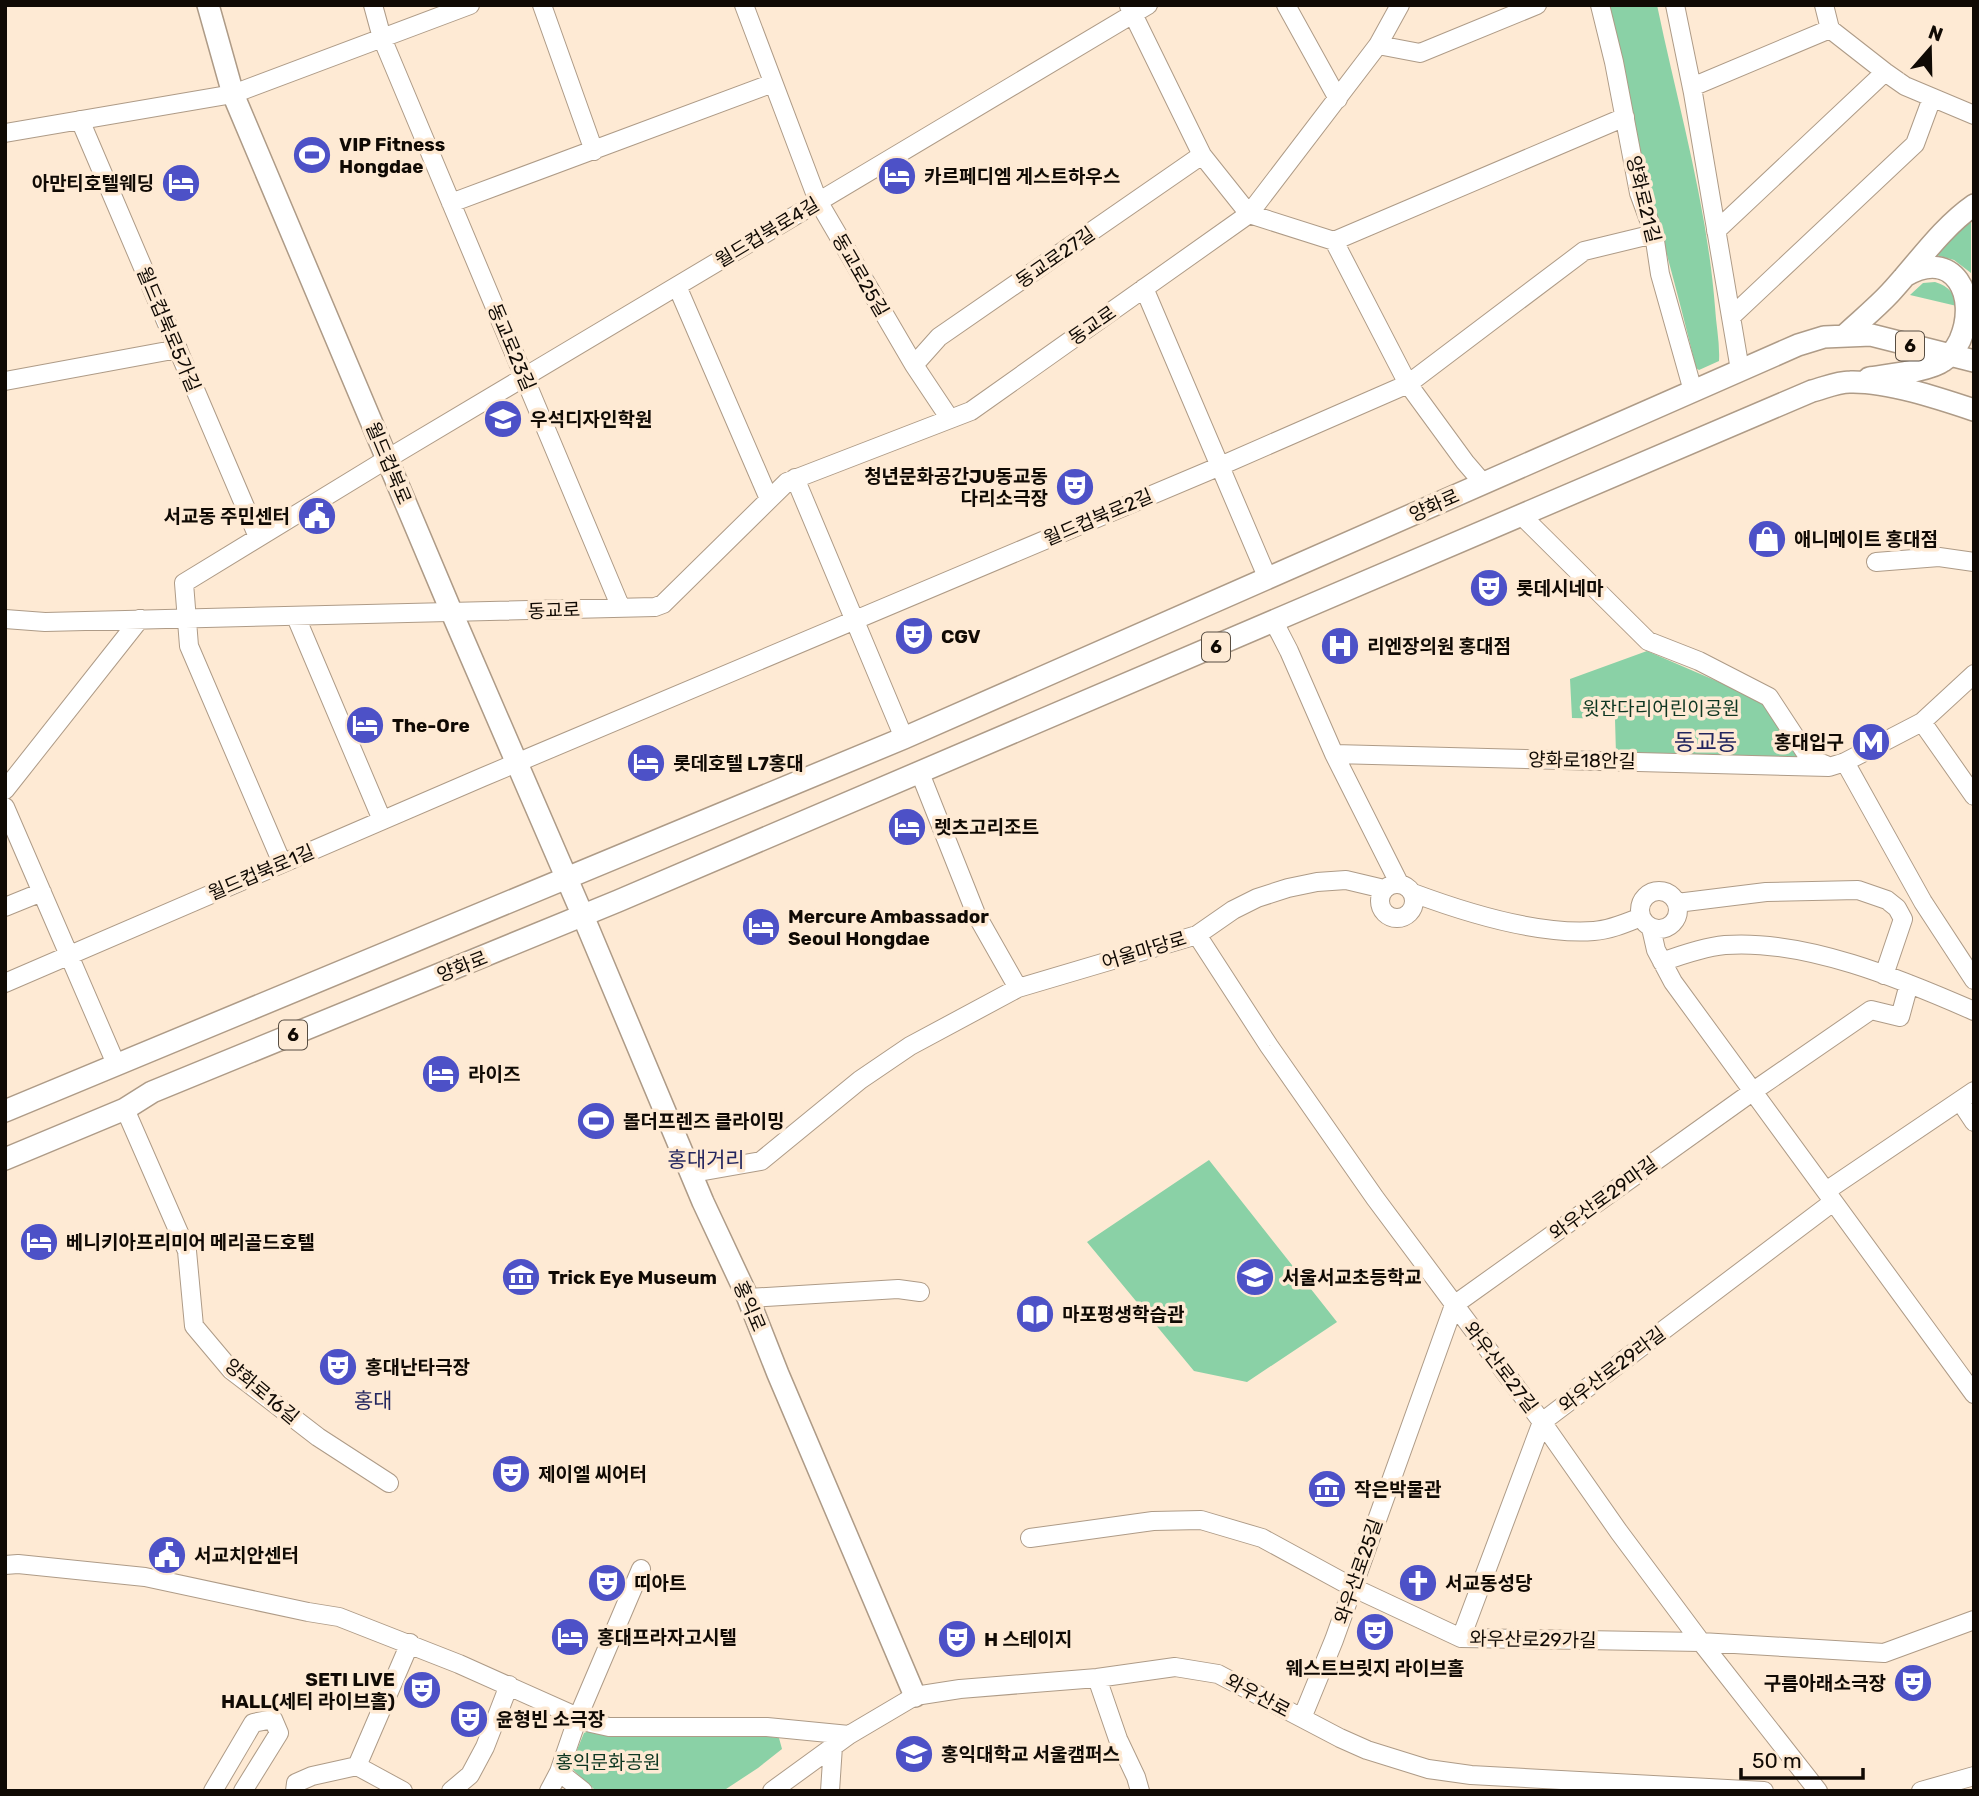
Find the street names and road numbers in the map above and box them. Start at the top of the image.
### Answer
street label: 양화로21길 [1622,153,1665,245]
street label: 월드컵북로4길 [711,193,823,272]
street label: 동교로27길 [1011,222,1099,293]
street label: 동교로25길 [828,230,894,321]
street label: 월드컵북로5가길 [132,263,205,395]
street label: 동교로23길 [483,300,540,394]
street label: 동교로 [1064,301,1120,350]
road number: 6 [1896,332,1924,360]
street label: 월드컵북로 [361,418,416,508]
street label: 월드컵북로2길 [1040,484,1156,551]
street label: 양화로 [1406,484,1463,527]
street label: 동교로 [527,598,581,623]
road number: 6 [1202,632,1230,662]
street label: 양화로18안길 [1528,748,1636,773]
street label: 월드컵북로1길 [205,840,318,905]
street label: 어울마당로 [1099,927,1189,974]
street label: 양화로 [434,946,491,987]
road number: 6 [279,1020,307,1050]
street label: 와우산로29마길 [1545,1152,1662,1245]
street label: 홍익로 [729,1278,770,1335]
street label: 와우산로27길 [1459,1317,1542,1417]
street label: 와우산로29라길 [1555,1322,1670,1417]
street label: 양화로16길 [220,1354,303,1429]
street label: 와우산로25길 [1330,1515,1387,1627]
street label: 와우산로29가길 [1469,1627,1597,1652]
street label: 와우산로 [1221,1669,1294,1722]

